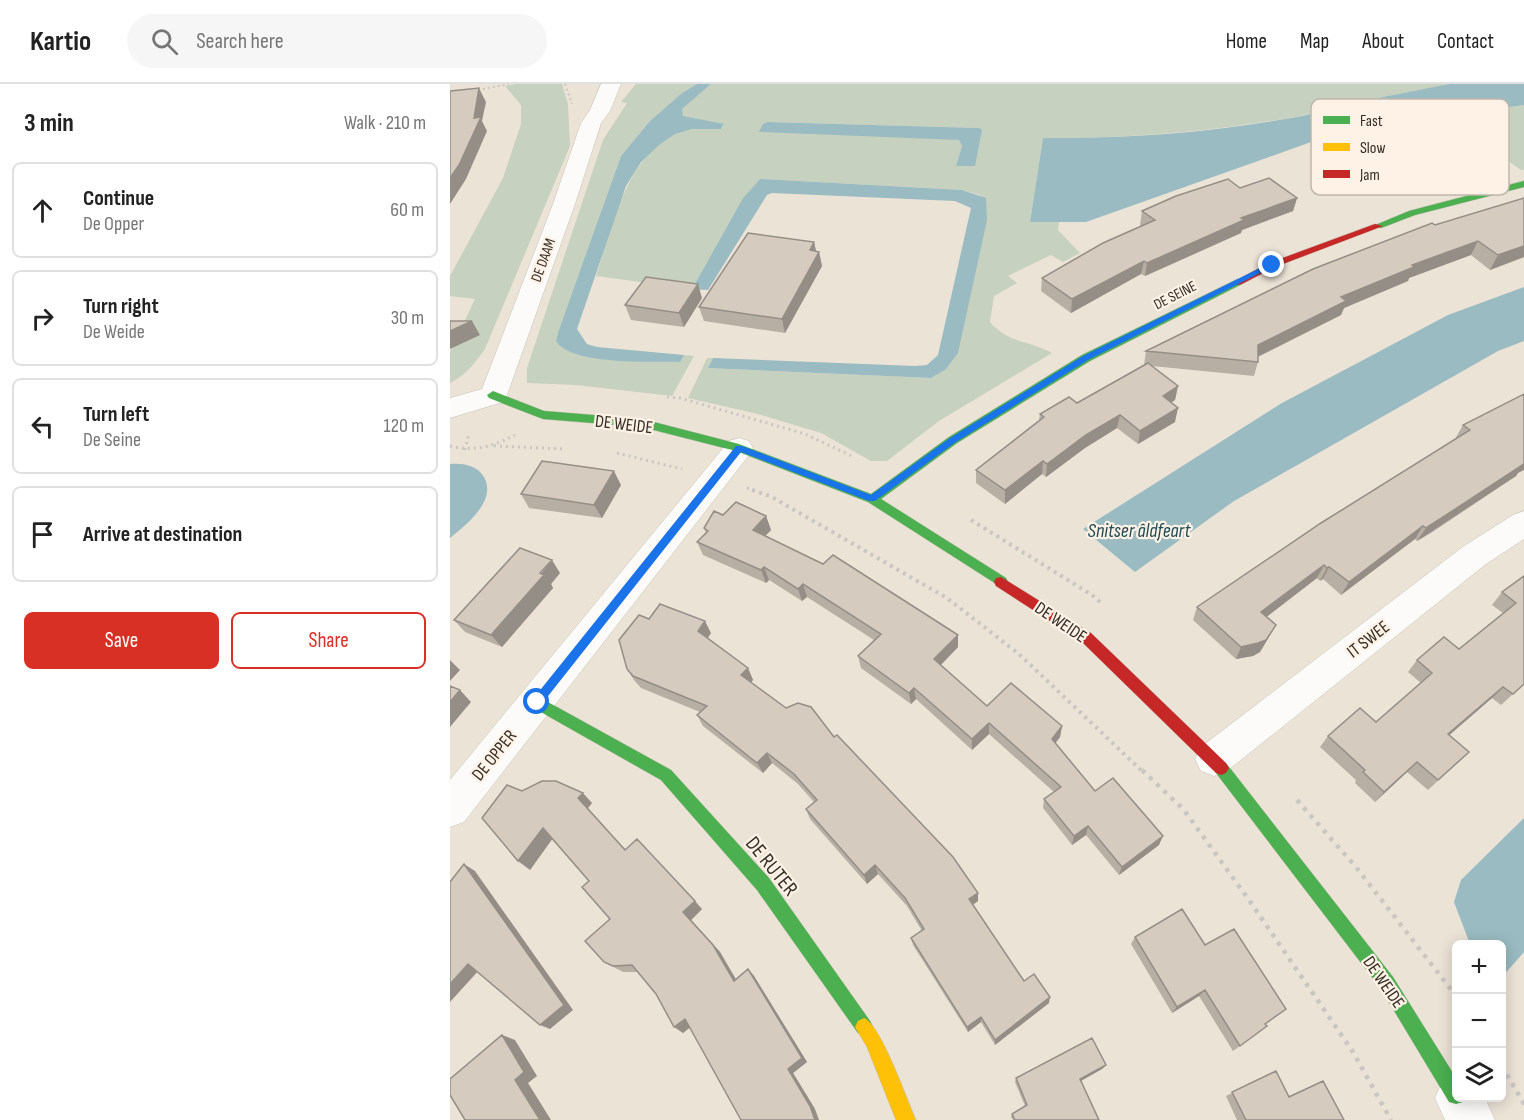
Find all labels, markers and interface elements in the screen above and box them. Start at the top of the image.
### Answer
search box [127,14,547,68]
text: Kartio [30,25,91,58]
icon: search [148,25,181,58]
text: Search here [196,28,284,55]
text: Home [1226,29,1267,54]
text: Map [1300,29,1329,54]
text: About [1362,29,1404,54]
text: Contact [1437,29,1494,54]
legend [1311,99,1509,195]
text: 3 min [24,108,74,139]
text: Walk · 210 m [344,111,426,135]
text: Fast [1360,112,1383,131]
text: Slow [1360,139,1385,158]
text: Jam [1359,166,1380,185]
text: Continue [83,185,154,212]
icon: ahead [26,194,59,227]
text: 60 m [390,198,424,222]
text: De Opper [83,212,144,236]
street label: DE DAAM [527,236,560,285]
route end [1258,251,1284,277]
street label: DE SEINE [1151,277,1200,314]
text: Turn right [83,293,159,320]
icon: right [26,302,59,335]
text: 30 m [391,306,424,330]
text: De Weide [83,320,145,344]
text: Turn left [83,401,149,428]
icon: left [26,410,59,443]
street label: DE WEIDE [594,411,654,438]
text: 120 m [384,414,424,438]
text: De Seine [83,428,141,452]
icon: arrive [26,518,59,551]
water label: Snitser âldfeart [1088,519,1191,543]
text: Arrive at destination [83,521,242,548]
street label: DE WEIDE [1031,597,1091,647]
button: Save [24,612,219,669]
button: Share [231,612,426,669]
street label: IT SWEE [1343,616,1394,662]
route start [523,688,549,714]
street label: DE OPPER [468,726,521,785]
street label: DE RUTER [740,832,803,901]
map controls [1452,940,1506,1102]
button: + [1452,940,1506,994]
street label: DE WEIDE [1358,952,1409,1012]
button: − [1452,994,1506,1048]
button: layers [1452,1048,1506,1102]

